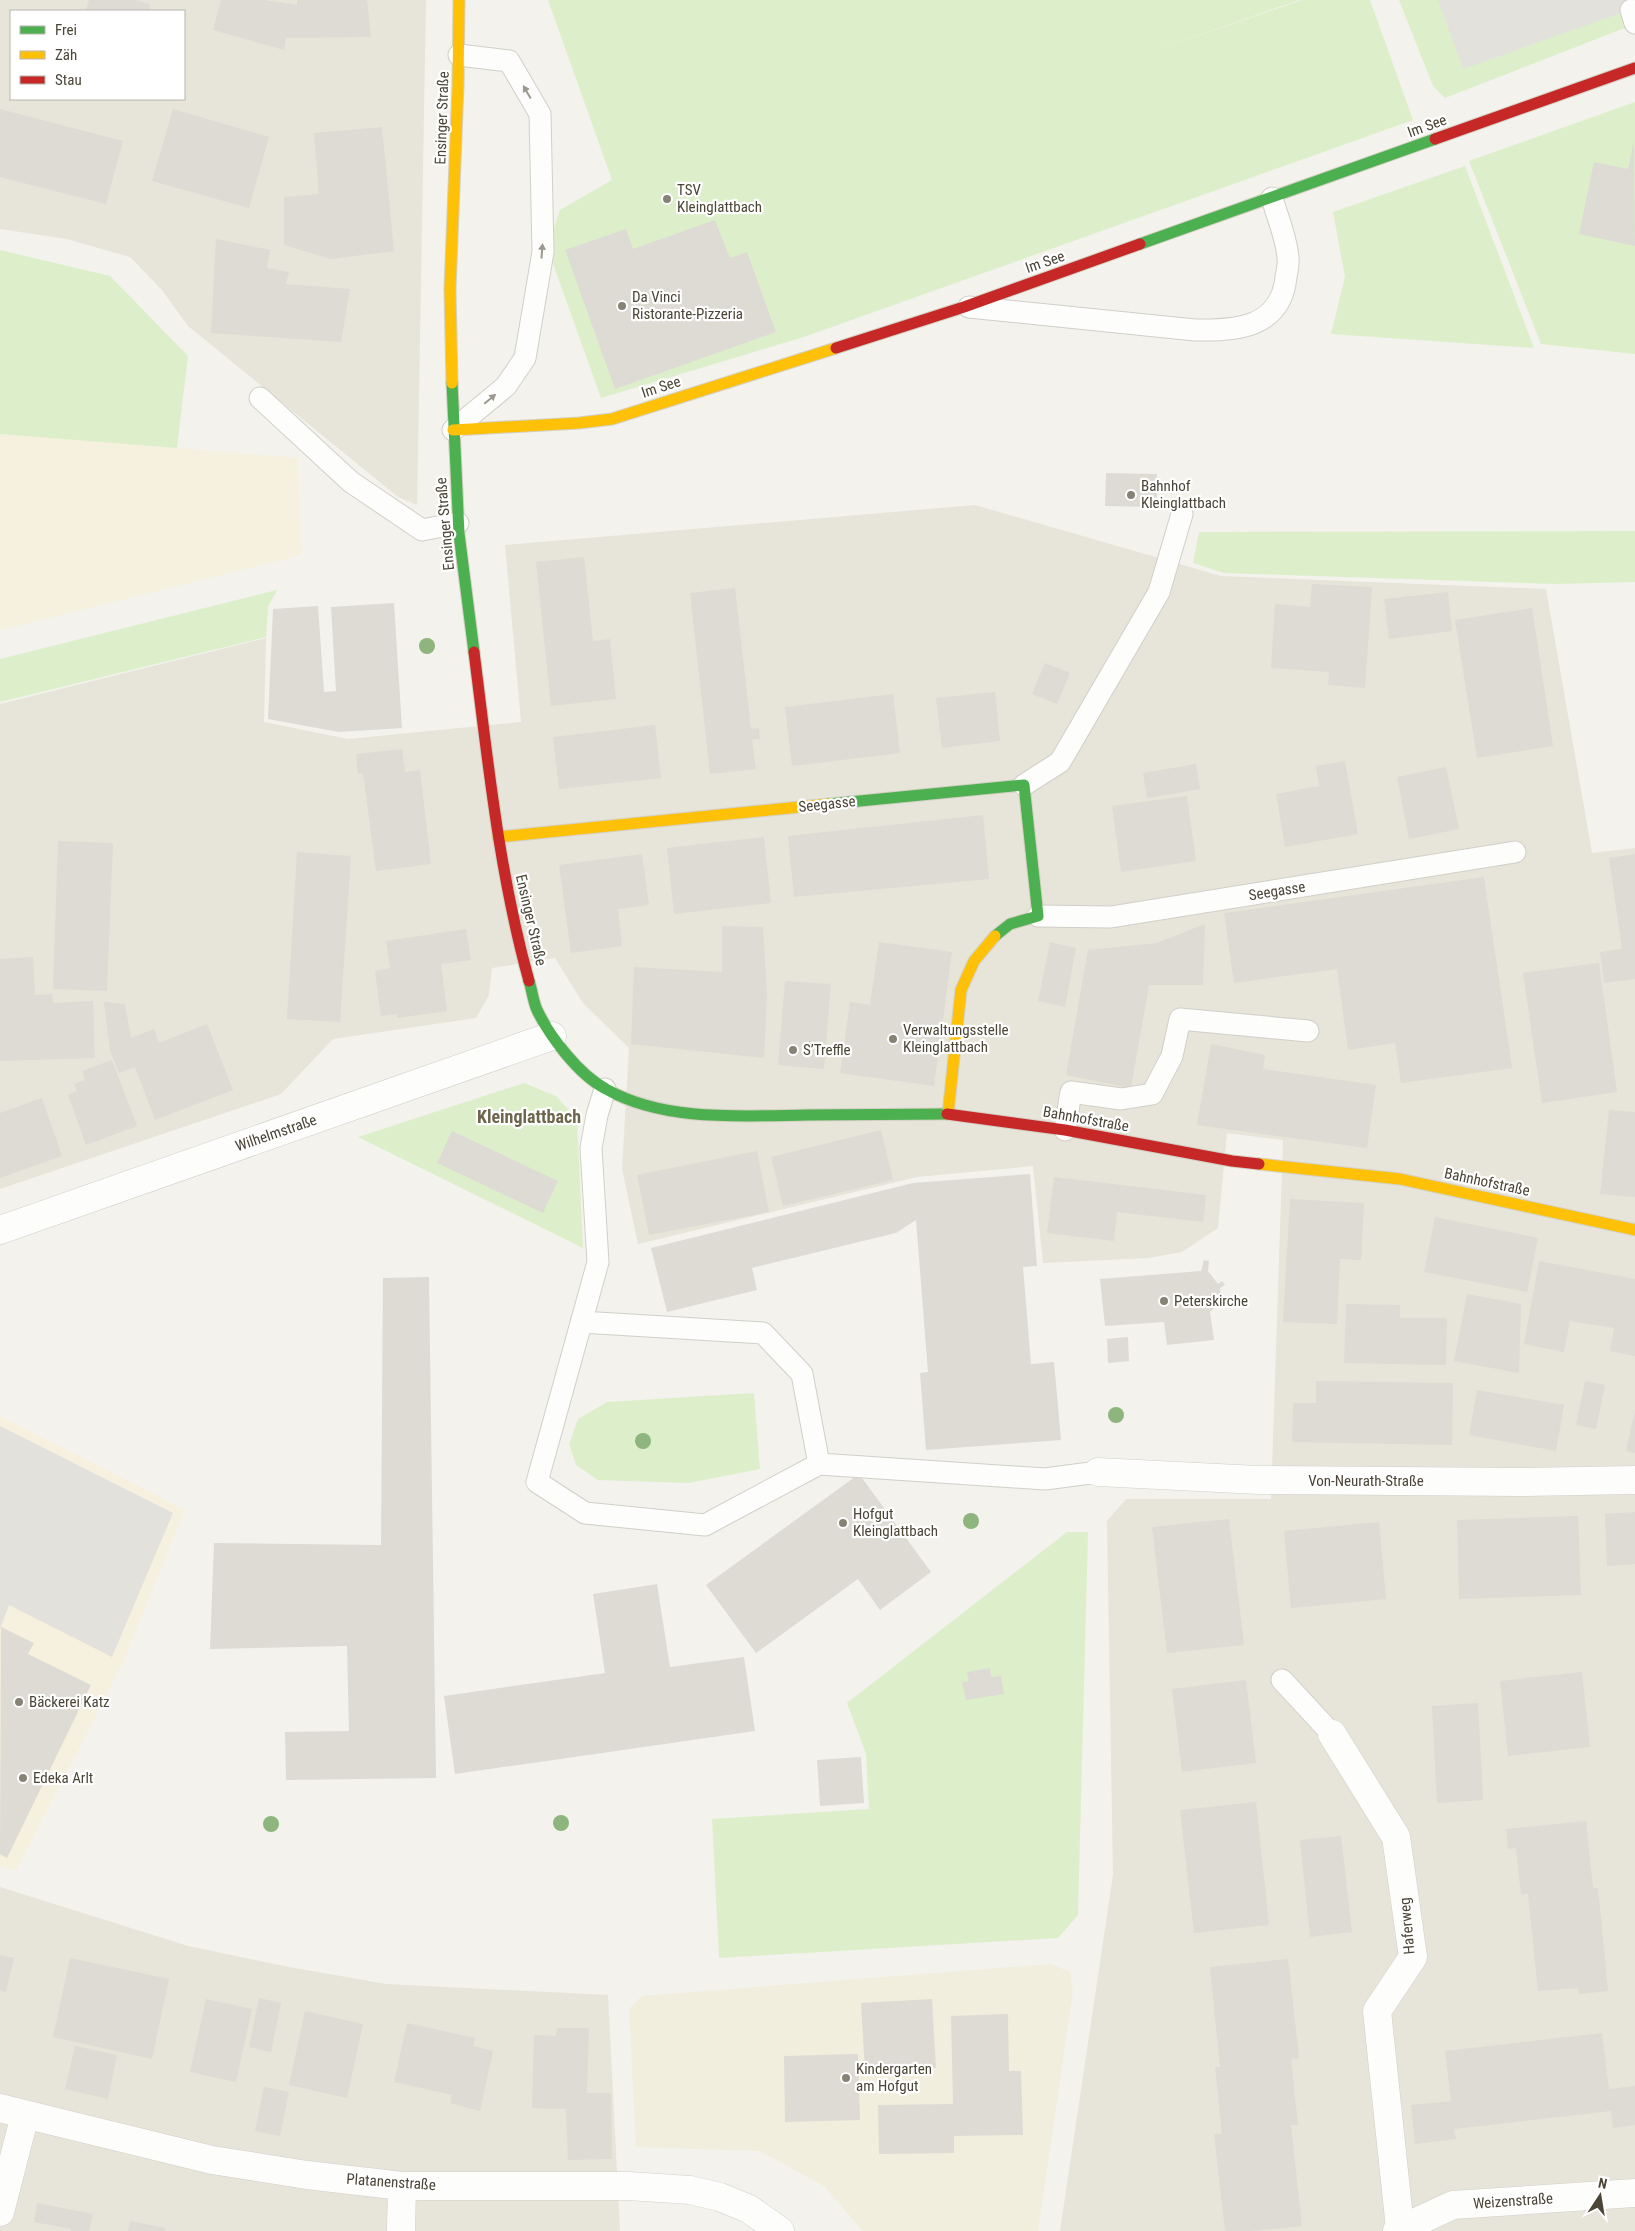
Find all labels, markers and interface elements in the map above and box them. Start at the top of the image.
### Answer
legend [10,10,185,100]
text: Frei [55,21,77,39]
text: Zäh [55,46,77,64]
text: Stau [55,71,82,89]
street label: Ensinger Straße [431,71,453,165]
one-way arrow [523,85,531,100]
street label: Im See [1405,111,1449,141]
place label: TSV Kleinglattbach [677,181,762,216]
marker: TSV Kleinglattbach [661,193,673,205]
one-way arrow [538,243,546,259]
street label: Im See [1023,247,1067,277]
place label: Da Vinci Ristorante-Pizzeria [632,288,743,323]
marker: Da Vinci Ristorante-Pizzeria [616,300,628,312]
street label: Im See [639,372,683,402]
one-way arrow [484,394,496,405]
street label: Ensinger Straße [432,477,458,571]
place label: Bahnhof Kleinglattbach [1141,477,1226,512]
marker: Bahnhof Kleinglattbach [1125,489,1137,501]
street label: Seegasse [798,792,856,816]
street label: Ensinger Straße [512,873,550,967]
street label: Seegasse [1247,878,1307,904]
place label: Verwaltungsstelle Kleinglattbach [903,1021,1009,1056]
marker: Verwaltungsstelle Kleinglattbach [887,1033,899,1045]
place label: S’Treffle [803,1041,851,1059]
marker: S’Treffle [787,1044,799,1056]
street label: Bahnhofstraße [1042,1103,1130,1135]
district label: Kleinglattbach [477,1106,581,1127]
street label: Wilhelmstraße [233,1111,319,1155]
street label: Bahnhofstraße [1443,1164,1531,1200]
place label: Peterskirche [1174,1292,1248,1310]
marker: Peterskirche [1158,1295,1170,1307]
street label: Von-Neurath-Straße [1308,1472,1424,1490]
place label: Hofgut Kleinglattbach [853,1505,938,1540]
marker: Hofgut Kleinglattbach [837,1517,849,1529]
place label: Bäckerei Katz [29,1693,110,1711]
marker: Bäckerei Katz [13,1696,25,1708]
place label: Edeka Arlt [33,1769,93,1787]
marker: Edeka Arlt [17,1772,29,1784]
street label: Haferweg [1396,1897,1418,1955]
place label: Kindergarten am Hofgut [856,2060,932,2095]
marker: Kindergarten am Hofgut [840,2072,852,2084]
street label: Platanenstraße [346,2170,436,2194]
north arrow [1575,2171,1625,2221]
text: N [1597,2175,1609,2192]
street label: Weizenstraße [1472,2189,1554,2213]

